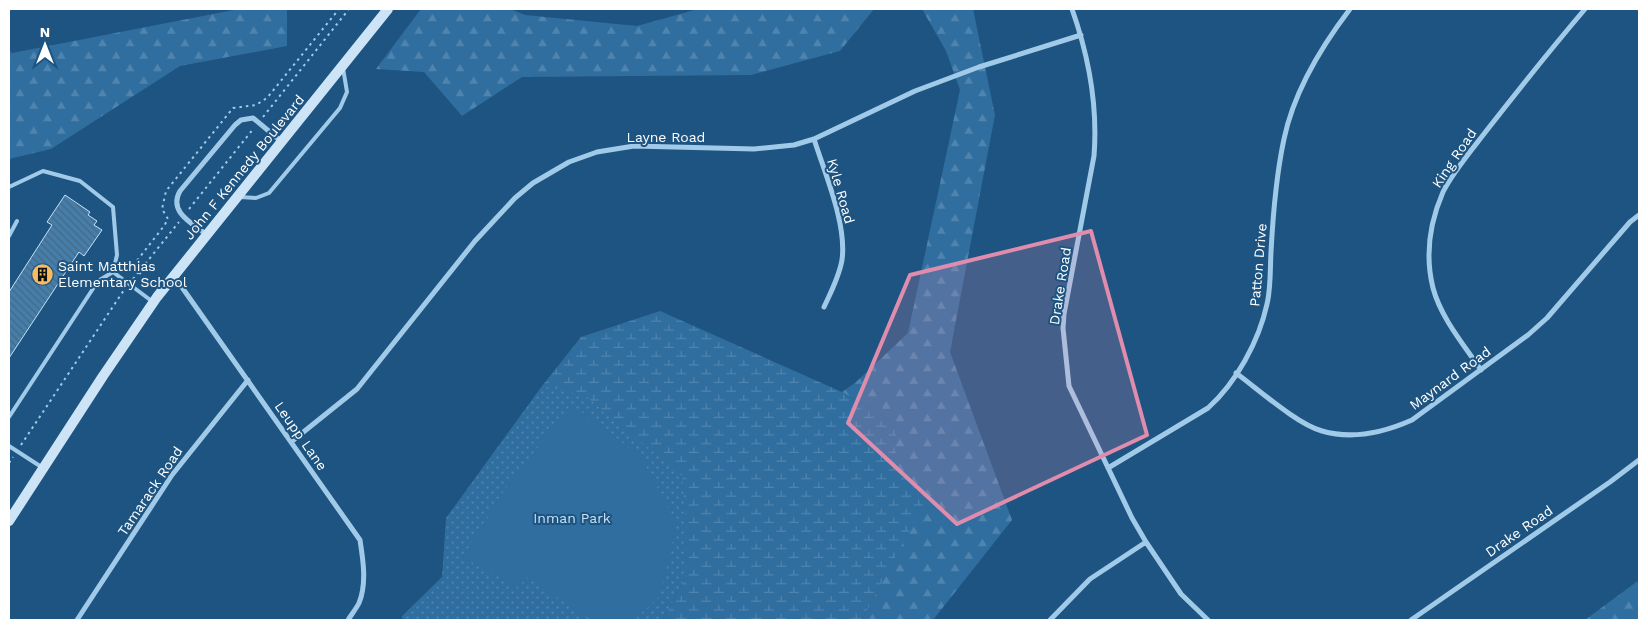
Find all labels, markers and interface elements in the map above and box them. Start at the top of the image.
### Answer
north arrow [20,20,70,70]
text: N [40,24,50,40]
street label: John F Kennedy Boulevard [181,91,307,243]
street label: King Road [1428,125,1480,191]
street label: Layne Road [627,129,705,145]
street label: Kyle Road [824,157,858,225]
street label: Patton Drive [1246,223,1270,307]
street label: Drake Road [1046,246,1074,326]
place label: Saint Matthias Elementary School [58,258,188,290]
building icon: Saint Matthias Elementary School [30,262,54,286]
street label: Maynard Road [1406,343,1494,413]
street label: Leupp Lane [271,399,331,473]
street label: Tamarack Road [114,443,186,539]
street label: Drake Road [1482,502,1556,560]
park label: Inman Park [533,510,611,526]

